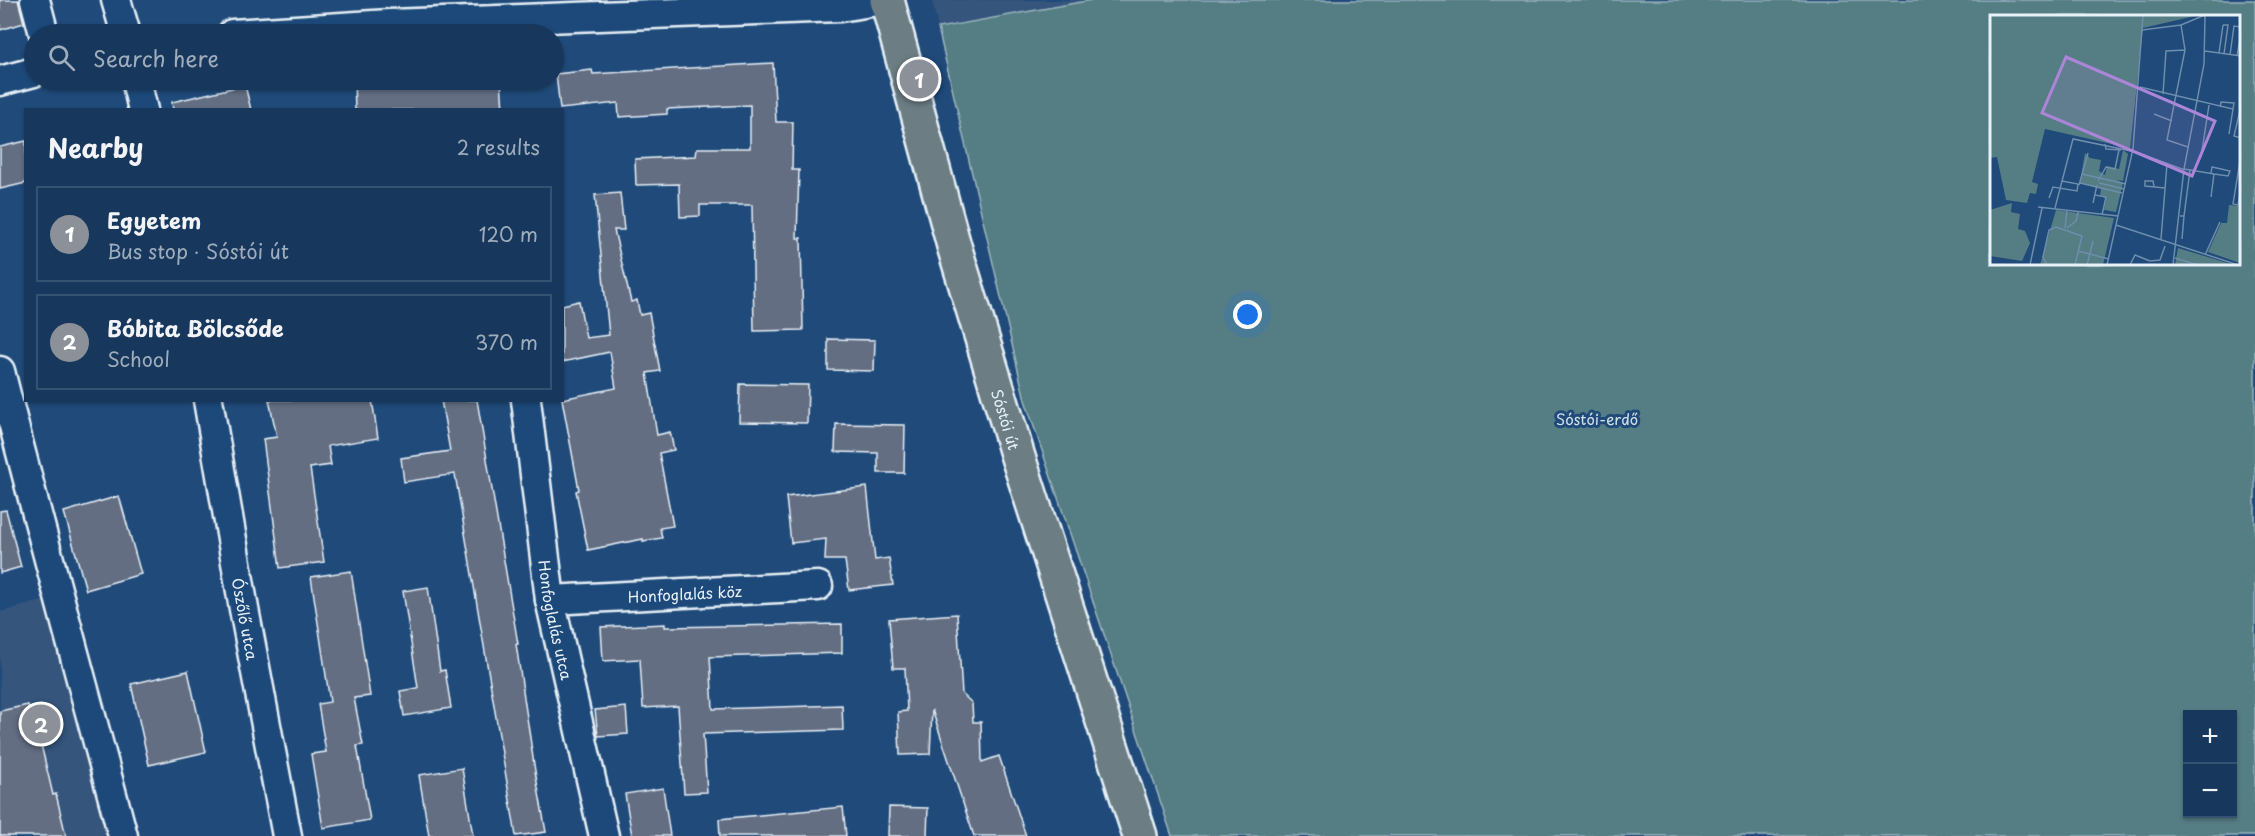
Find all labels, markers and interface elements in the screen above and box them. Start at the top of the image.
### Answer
inset map [1990,15,2240,266]
search box [24,24,564,90]
icon: search [45,41,78,74]
text: Search here [93,41,219,74]
pin: 1 [900,56,938,101]
text: Nearby [48,128,143,167]
text: 2 results [457,132,540,162]
text: Egyetem [107,203,201,236]
text: 1 [65,219,74,249]
text: 120 m [479,219,538,249]
text: Bus stop · Sóstói út [107,236,289,266]
your location [1233,300,1262,329]
text: Bóbita Bölcsőde [107,311,284,344]
text: 2 [62,327,77,357]
text: 370 m [475,327,538,357]
text: School [107,344,170,374]
street label: Sóstói út [987,386,1027,452]
park label: Sóstói-erdő [1556,407,1638,430]
street label: Honfoglalás utca [534,559,580,683]
street label: Ószőlő utca [227,576,265,662]
street label: Honfoglalás köz [627,578,743,607]
pin: 2 [22,702,60,746]
map controls [2183,710,2237,818]
button: + [2183,710,2237,764]
button: − [2183,764,2237,818]

